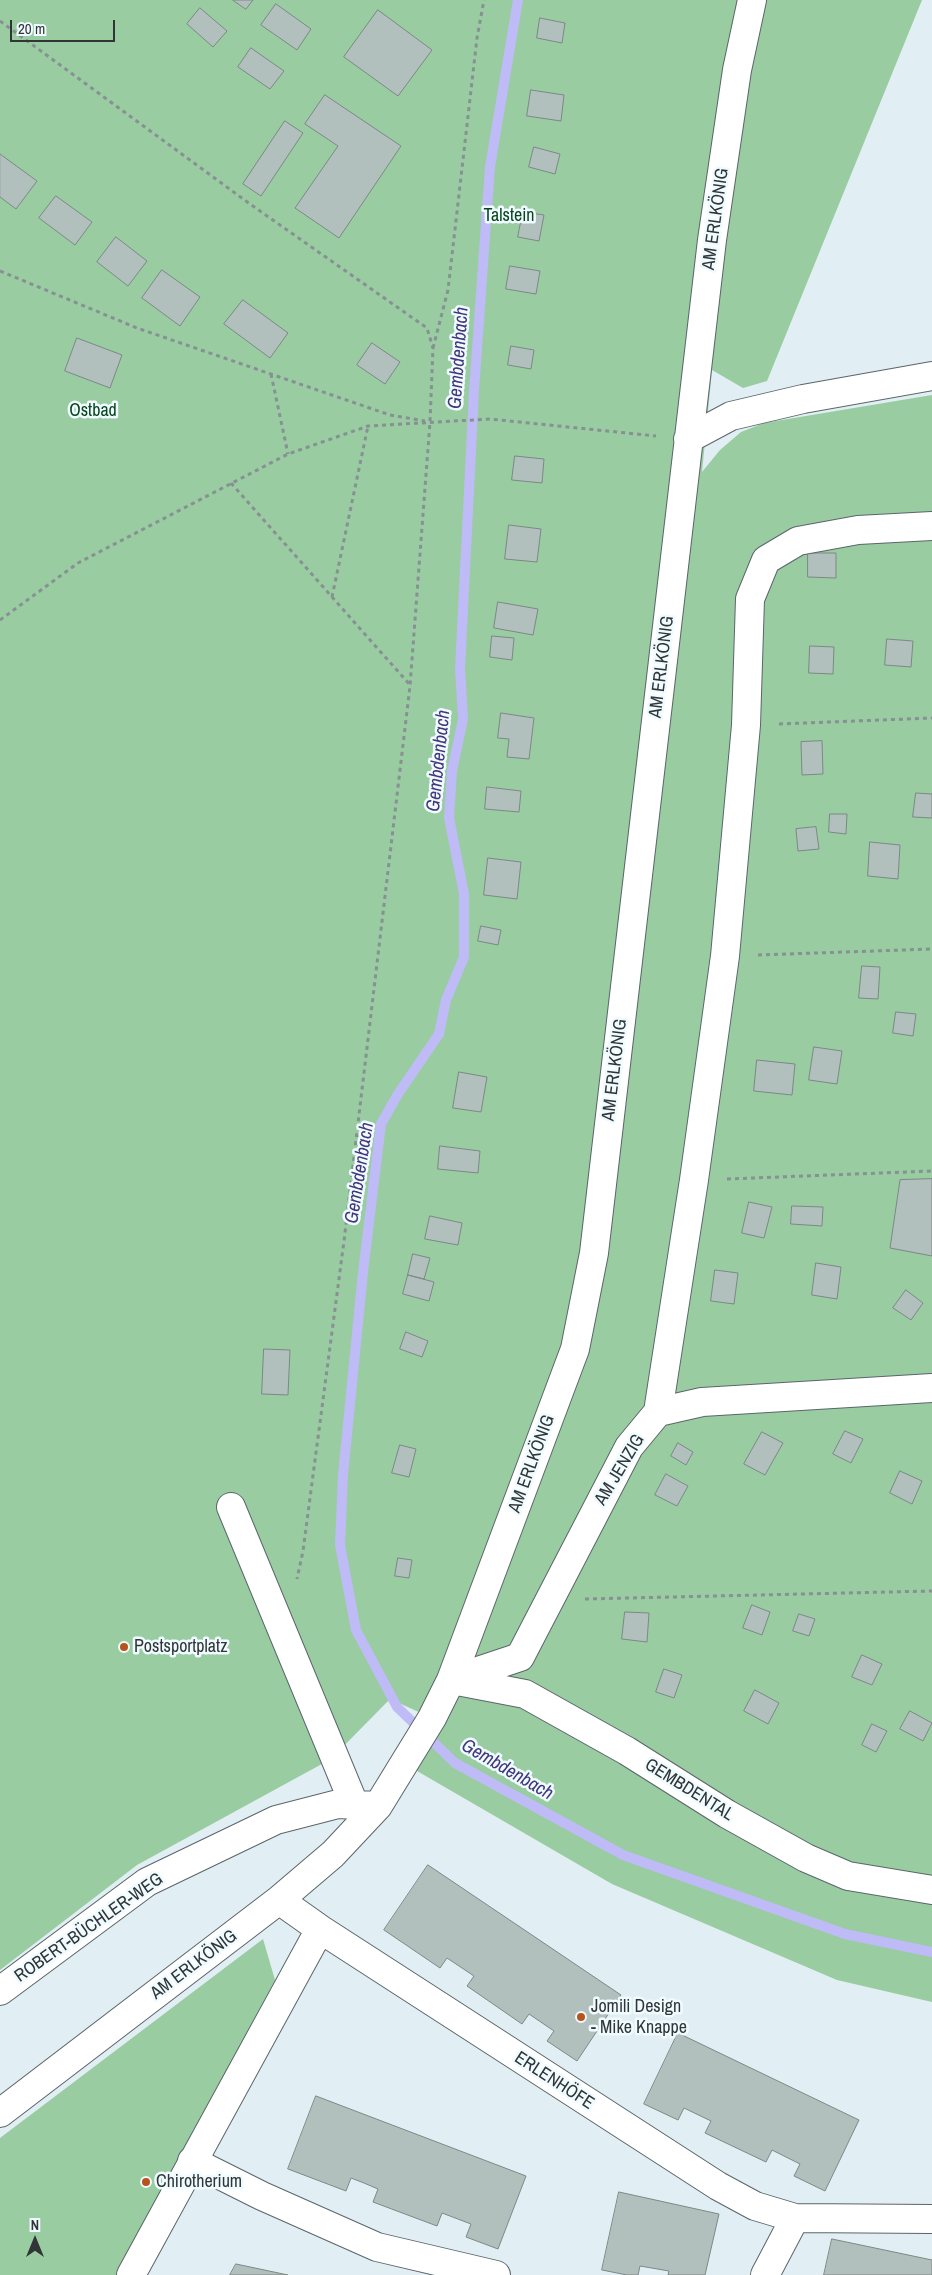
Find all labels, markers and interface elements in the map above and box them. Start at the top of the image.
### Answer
scale bar [12,10,118,42]
text: 20 m [18,18,45,39]
street label: AM ERLKÖNIG [698,167,734,271]
park label: Talstein [483,205,535,227]
water label: Gembdenbach [444,306,474,410]
park label: Ostbad [69,400,117,422]
street label: AM ERLKÖNIG [645,615,679,719]
water label: Gembdenbach [422,709,456,813]
street label: AM ERLKÖNIG [598,1018,632,1122]
water label: Gembdenbach [341,1121,379,1225]
street label: AM ERLKÖNIG [504,1412,560,1516]
street label: AM JENZIG [590,1431,650,1509]
place label: Postsportplatz [134,1636,228,1658]
marker: Postsportplatz [118,1641,130,1653]
water label: Gembdenbach [457,1735,557,1805]
street label: GEMBDENTAL [641,1754,737,1826]
street label: ROBERT-BÜCHLER-WEG [11,1869,167,1987]
street label: AM ERLKÖNIG [147,1926,241,2004]
place label: Jomili Design - Mike Knappe [591,1996,687,2038]
marker: Jomili Design - Mike Knappe [575,2011,587,2023]
street label: ERLENHÖFE [510,2047,598,2115]
place label: Chirotherium [156,2171,242,2193]
marker: Chirotherium [140,2176,152,2188]
north arrow [10,2215,60,2265]
text: N [31,2216,39,2234]

